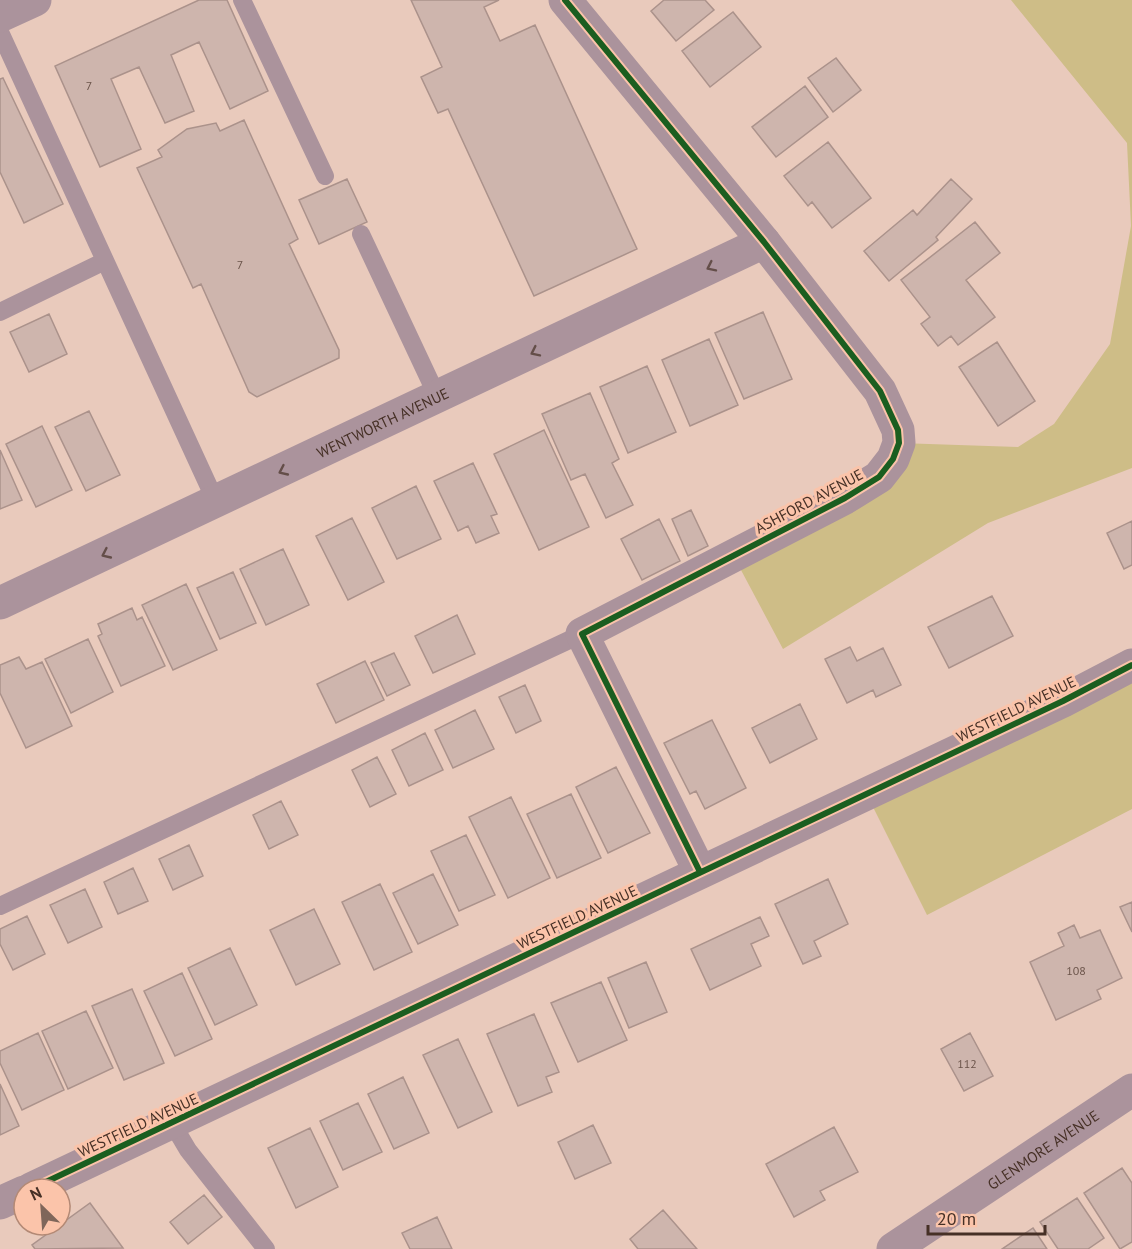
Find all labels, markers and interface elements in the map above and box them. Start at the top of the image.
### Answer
house number: 7 [86,78,92,93]
house number: 7 [237,257,243,272]
one-way arrow [706,260,717,272]
one-way arrow [531,344,542,356]
street label: WENTWORTH AVENUE [313,383,452,462]
one-way arrow [278,463,289,475]
street label: ASHFORD AVENUE [752,465,866,537]
one-way arrow [102,546,113,558]
street label: WESTFIELD AVENUE [953,672,1079,746]
street label: WESTFIELD AVENUE [514,881,640,953]
house number: 108 [1066,963,1086,978]
house number: 112 [957,1056,977,1071]
street label: WESTFIELD AVENUE [75,1089,201,1161]
street label: GLENMORE AVENUE [983,1105,1102,1193]
north arrow [12,1177,72,1237]
text: N [27,1182,45,1205]
scale bar [928,1198,1045,1236]
text: 20 m [937,1207,976,1230]

